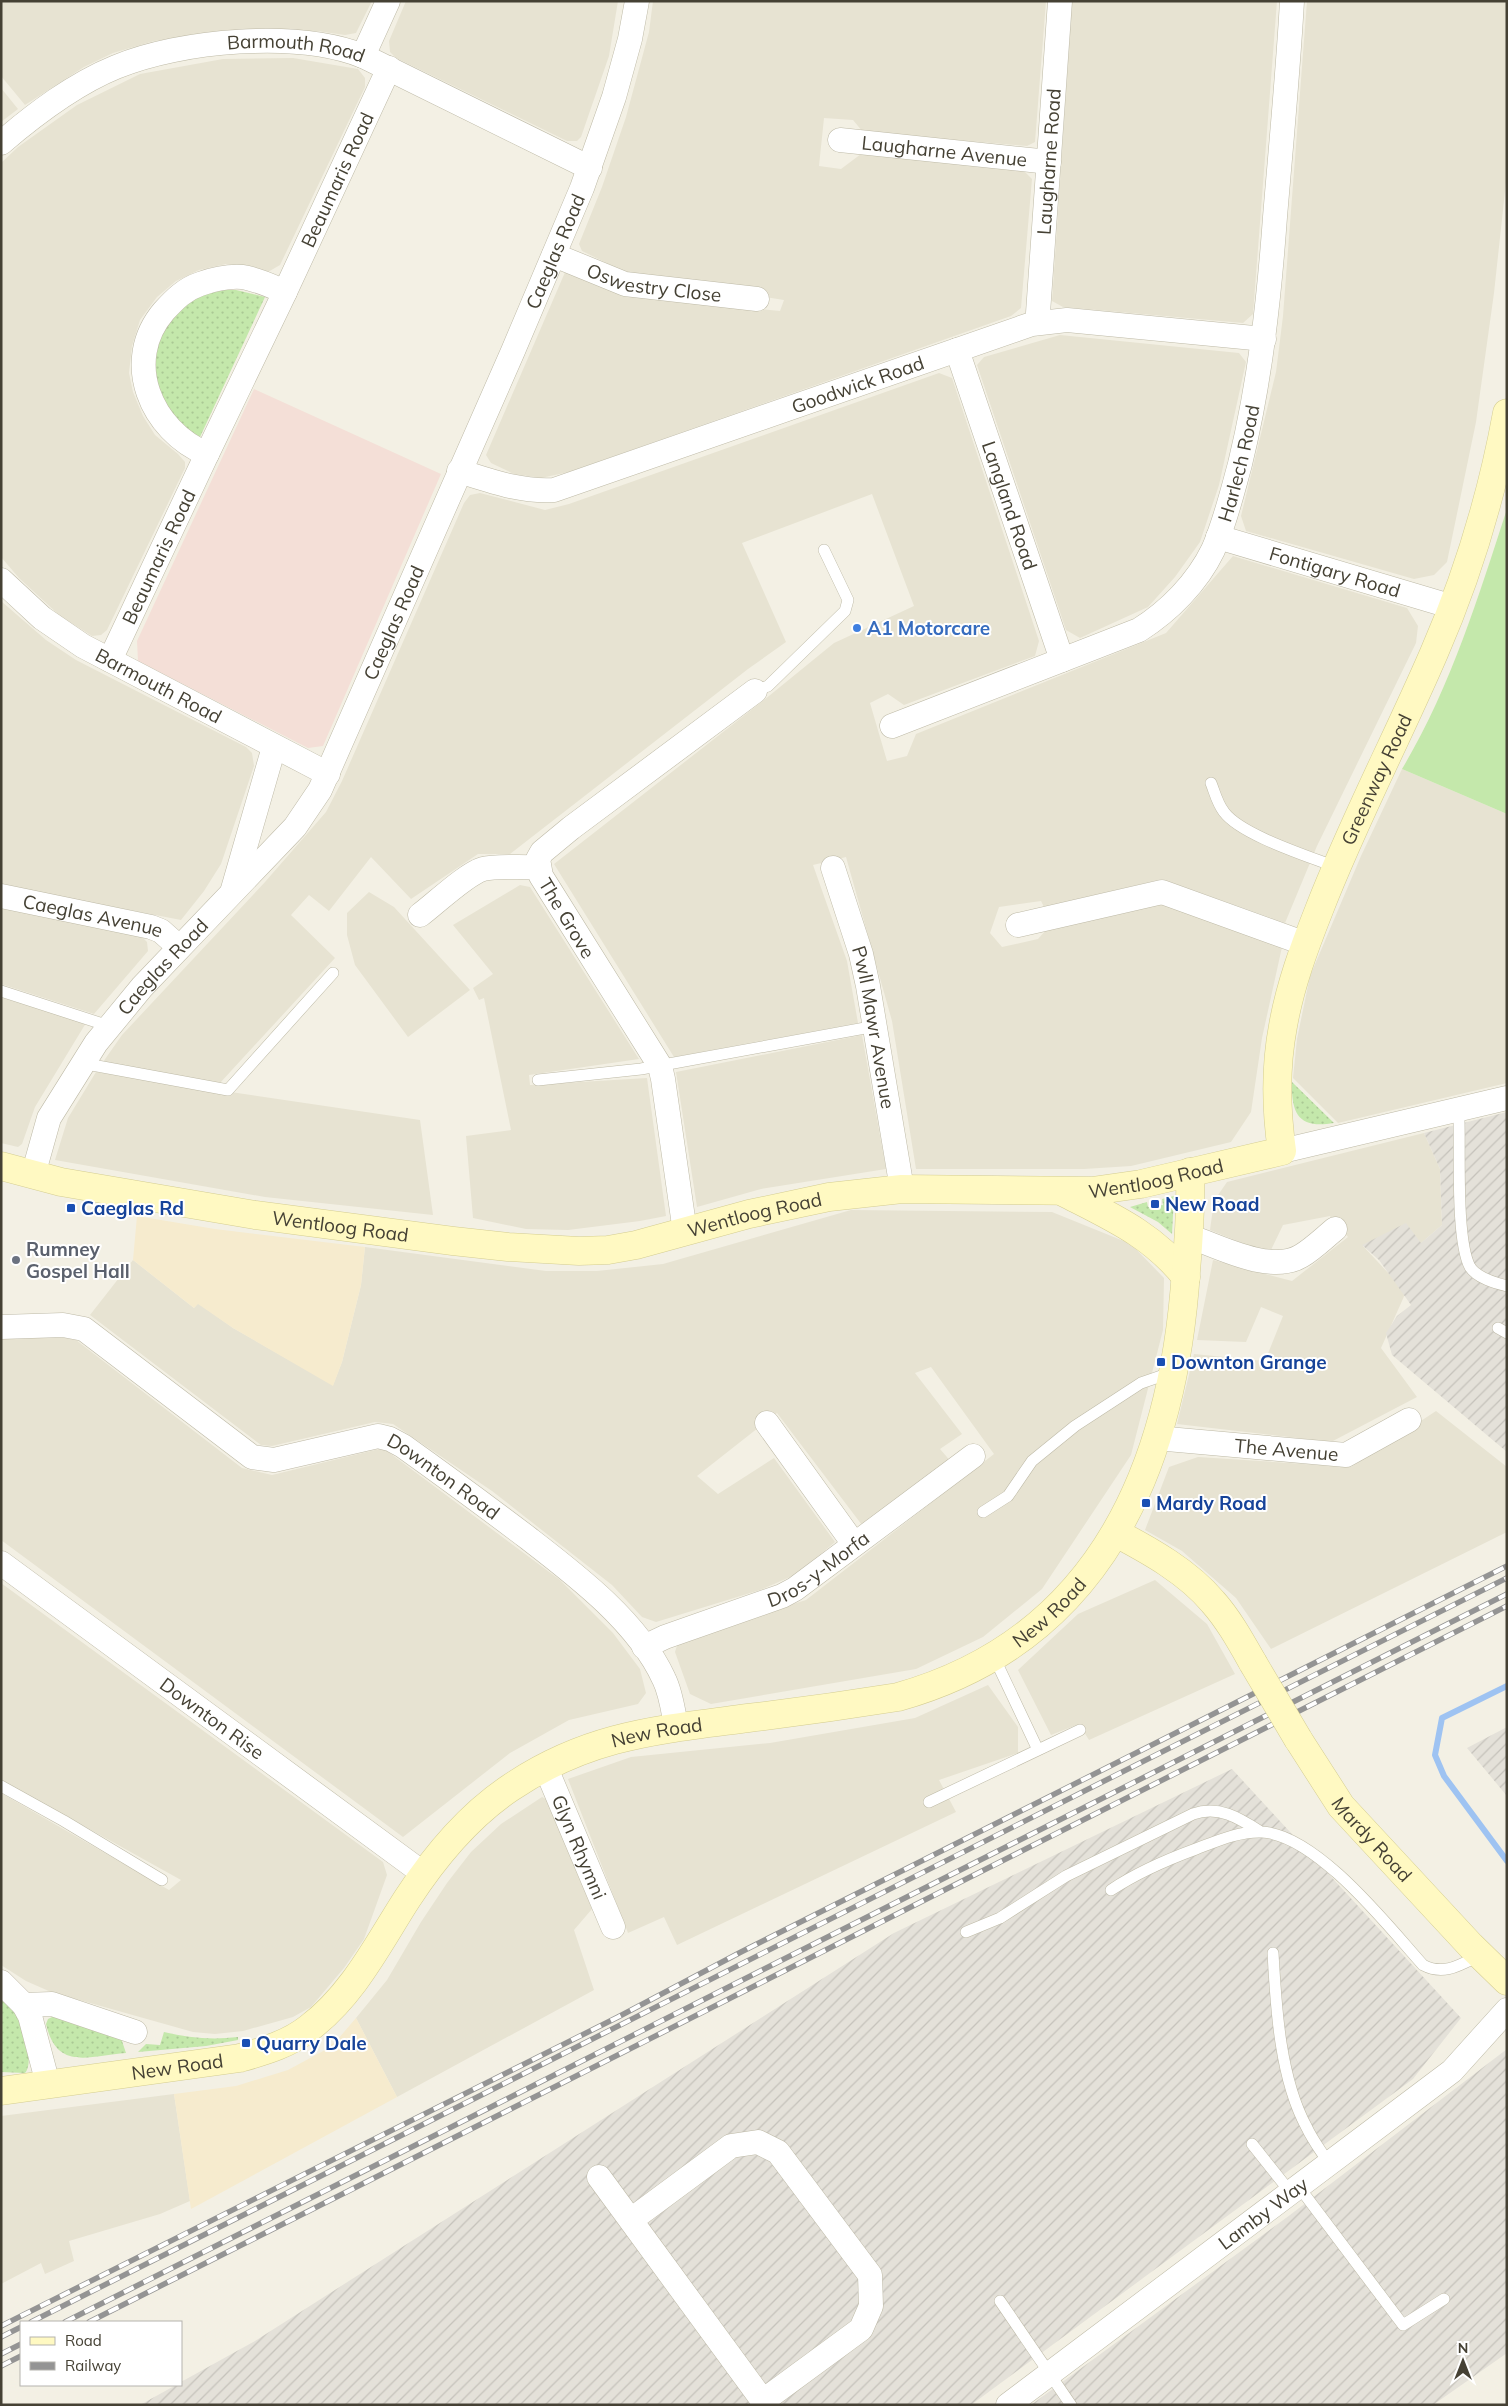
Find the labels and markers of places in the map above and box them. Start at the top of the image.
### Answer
place label: A1 Motorcare [867,616,990,640]
marker: A1 Motorcare [851,622,863,634]
place label: New Road [1165,1192,1260,1216]
place label: Caeglas Rd [81,1196,184,1220]
marker: New Road [1149,1198,1161,1210]
marker: Caeglas Rd [65,1202,77,1214]
place label: Rumney Gospel Hall [26,1237,130,1283]
marker: Rumney Gospel Hall [10,1254,22,1266]
place label: Downton Grange [1171,1350,1327,1374]
marker: Downton Grange [1155,1356,1167,1368]
place label: Mardy Road [1156,1491,1267,1515]
marker: Mardy Road [1140,1497,1152,1509]
place label: Quarry Dale [256,2031,367,2055]
marker: Quarry Dale [240,2037,252,2049]

